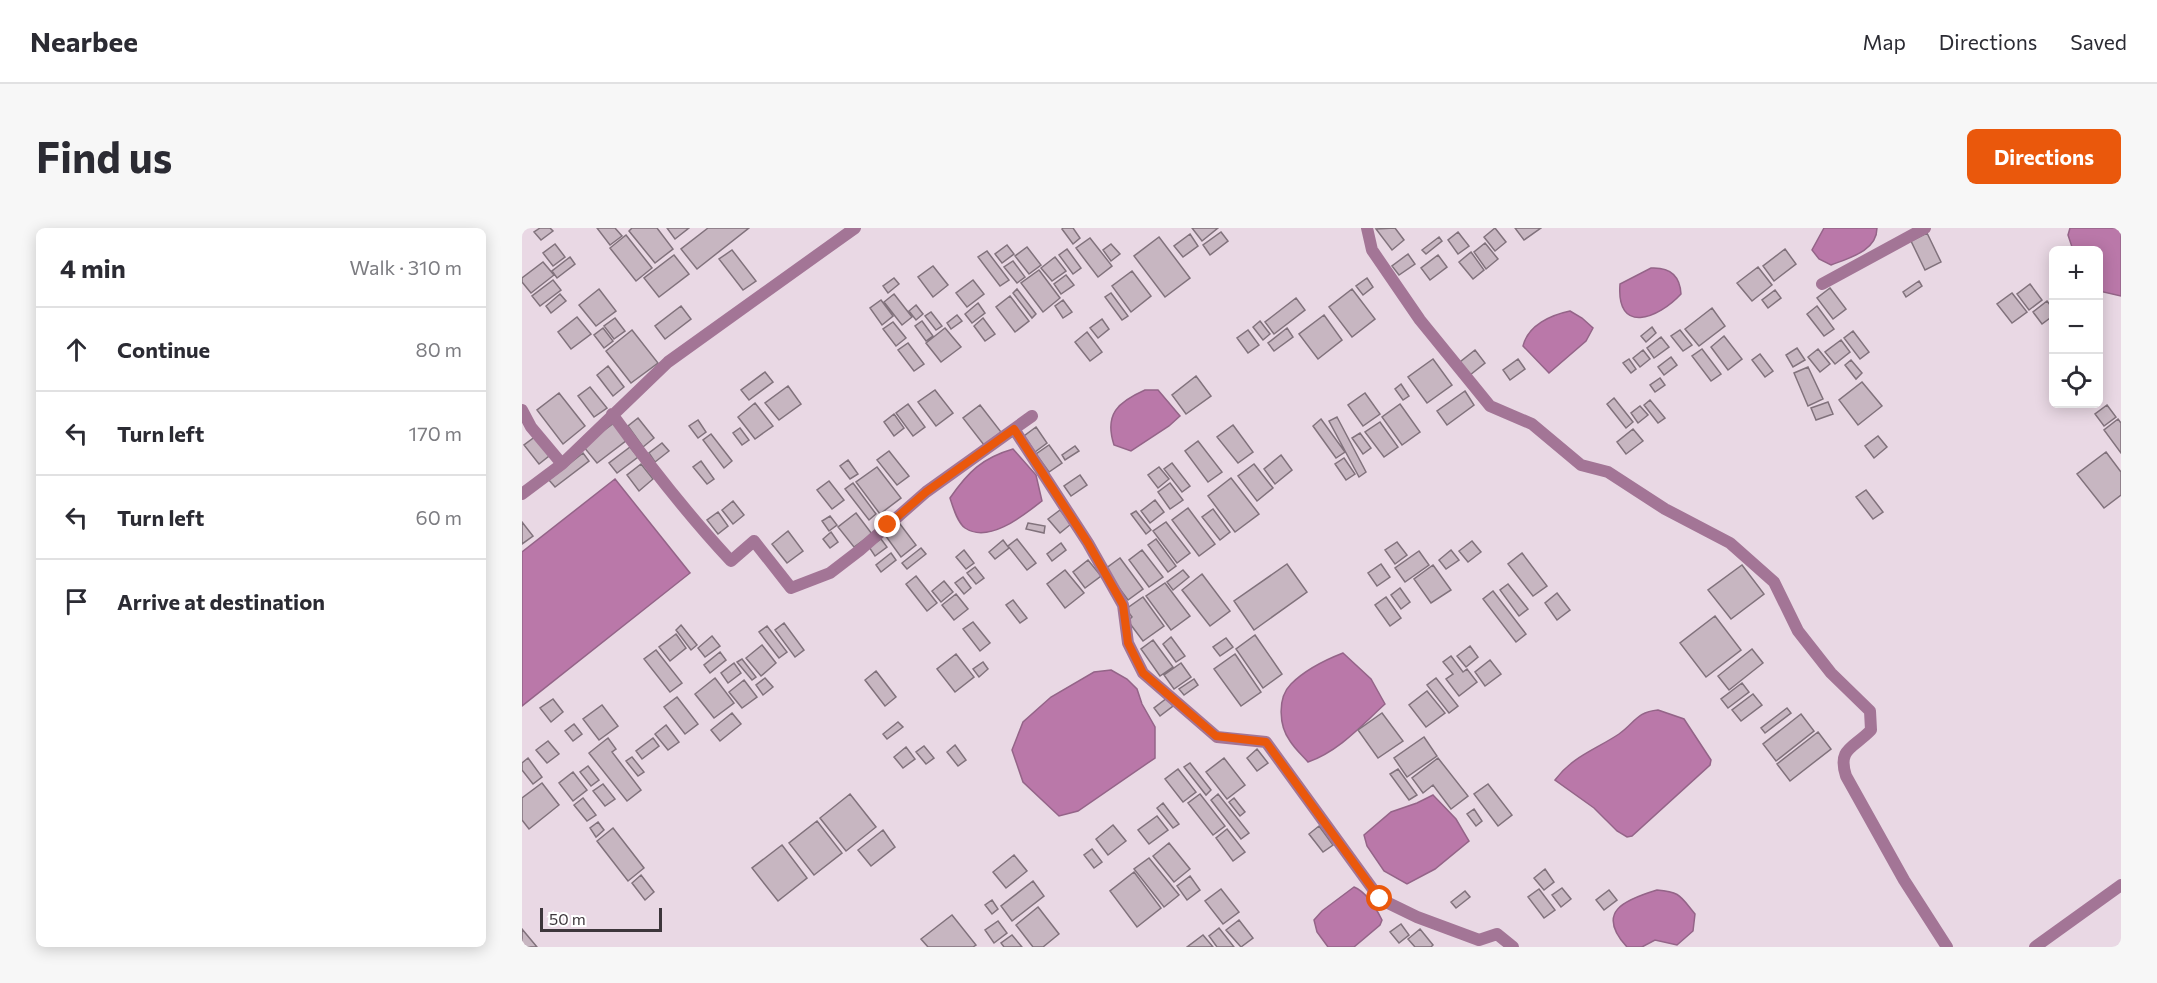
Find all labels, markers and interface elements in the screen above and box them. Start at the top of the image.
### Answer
text: Nearbee [30,24,138,58]
text: Map [1863,29,1906,54]
text: Directions [1939,29,2037,54]
text: Saved [2070,29,2127,54]
button: Directions [1967,129,2121,184]
text: Find us [36,130,172,182]
map controls [2049,246,2103,408]
button: + [2049,246,2103,300]
text: 4 min [60,252,126,283]
text: Walk · 310 m [350,255,462,279]
button: − [2049,300,2103,354]
icon: ahead [60,333,93,366]
text: Continue [117,336,210,363]
text: 80 m [416,337,462,361]
button: locate [2049,354,2103,408]
icon: left [60,417,93,450]
text: Turn left [117,420,204,447]
text: 170 m [409,421,462,445]
icon: left [60,501,93,534]
text: Turn left [117,504,204,531]
text: 60 m [416,505,462,529]
route end [874,511,900,537]
icon: arrive [60,585,93,618]
text: Arrive at destination [117,588,325,615]
route start [1366,885,1392,911]
scale bar [540,905,662,932]
text: 50 m [549,909,586,928]

